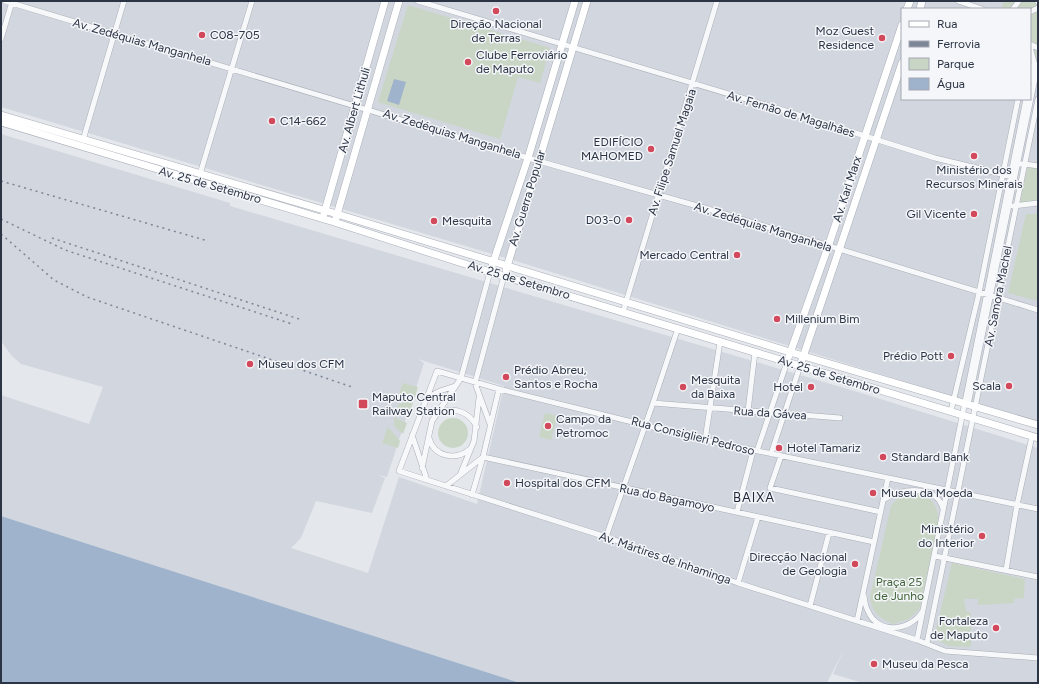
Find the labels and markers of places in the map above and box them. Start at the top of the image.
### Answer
marker: Direção Nacional de Terras [491,6,501,16]
place label: Direção Nacional de Terras [450,17,542,45]
place label: Moz Guest Residence [816,24,874,52]
place label: C08-705 [210,28,260,42]
marker: C08-705 [197,30,207,40]
marker: Moz Guest Residence [877,33,887,43]
place label: Clube Ferroviário de Maputo [476,48,567,76]
marker: Clube Ferroviário de Maputo [463,57,473,67]
place label: C14-662 [280,114,326,128]
marker: C14-662 [267,116,277,126]
place label: EDIFÍCIO MAHOMED [581,135,643,163]
marker: EDIFÍCIO MAHOMED [646,144,656,154]
marker: Ministério dos Recursos Minerais [969,151,979,161]
place label: Ministério dos Recursos Minerais [925,163,1023,191]
place label: Gil Vicente [907,207,966,221]
marker: Gil Vicente [969,209,979,219]
place label: D03-0 [586,213,621,227]
place label: Mesquita [442,214,491,228]
marker: D03-0 [624,215,634,225]
marker: Mesquita [429,216,439,226]
place label: Mercado Central [639,248,729,262]
marker: Mercado Central [732,250,742,260]
place label: Millenium Bim [785,312,859,326]
marker: Millenium Bim [772,314,782,324]
place label: Prédio Pott [883,349,943,363]
marker: Prédio Pott [946,351,956,361]
place label: Museu dos CFM [258,357,345,371]
marker: Museu dos CFM [245,359,255,369]
place label: Prédio Abreu, Santos e Rocha [514,363,598,391]
marker: Prédio Abreu, Santos e Rocha [501,372,511,382]
place label: Mesquita da Baixa [691,373,740,401]
place label: Scala [972,379,1001,393]
place label: Hotel [773,380,803,394]
marker: Scala [1004,381,1014,391]
marker: Mesquita da Baixa [678,382,688,392]
marker: Hotel [806,382,816,392]
place label: Maputo Central Railway Station [372,390,456,418]
marker: Maputo Central Railway Station [357,398,369,410]
place label: Campo da Petromoc [556,412,611,440]
marker: Campo da Petromoc [543,421,553,431]
place label: Hotel Tamariz [787,441,861,455]
marker: Hotel Tamariz [774,443,784,453]
place label: Standard Bank [891,450,969,464]
marker: Standard Bank [878,452,888,462]
place label: Hospital dos CFM [515,476,611,490]
marker: Hospital dos CFM [502,478,512,488]
place label: Museu da Moeda [881,486,973,500]
marker: Museu da Moeda [868,488,878,498]
place label: Ministério do Interior [918,522,974,550]
marker: Ministério do Interior [977,531,987,541]
place label: Direcção Nacional de Geologia [749,550,847,578]
marker: Direcção Nacional de Geologia [850,559,860,569]
place label: Fortaleza de Maputo [930,614,988,642]
marker: Fortaleza de Maputo [991,623,1001,633]
place label: Museu da Pesca [882,657,968,671]
marker: Museu da Pesca [869,659,879,669]

